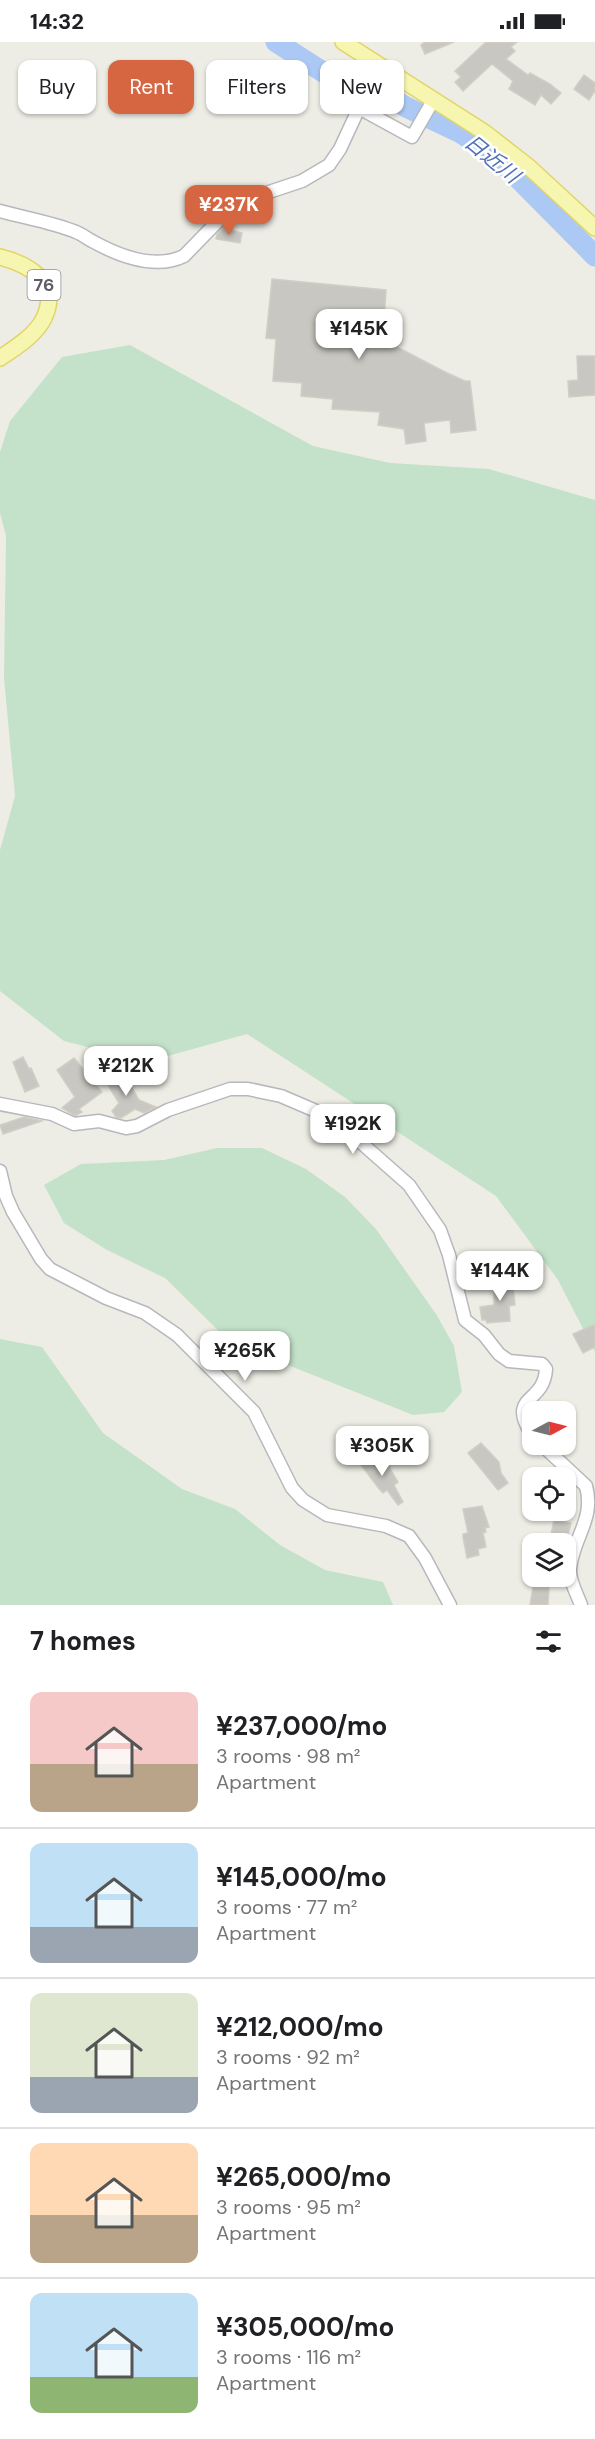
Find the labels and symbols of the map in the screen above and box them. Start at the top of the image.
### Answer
water label: 日近川 [459,128,527,191]
pin: ¥237K [187,185,271,236]
road number: 76 [28,270,60,300]
pin: ¥145K [317,309,401,360]
pin: ¥212K [84,1046,168,1097]
pin: ¥192K [311,1104,395,1155]
pin: ¥144K [458,1251,542,1302]
pin: ¥265K [203,1331,287,1382]
north arrow [522,1401,576,1455]
pin: ¥305K [340,1426,424,1477]

